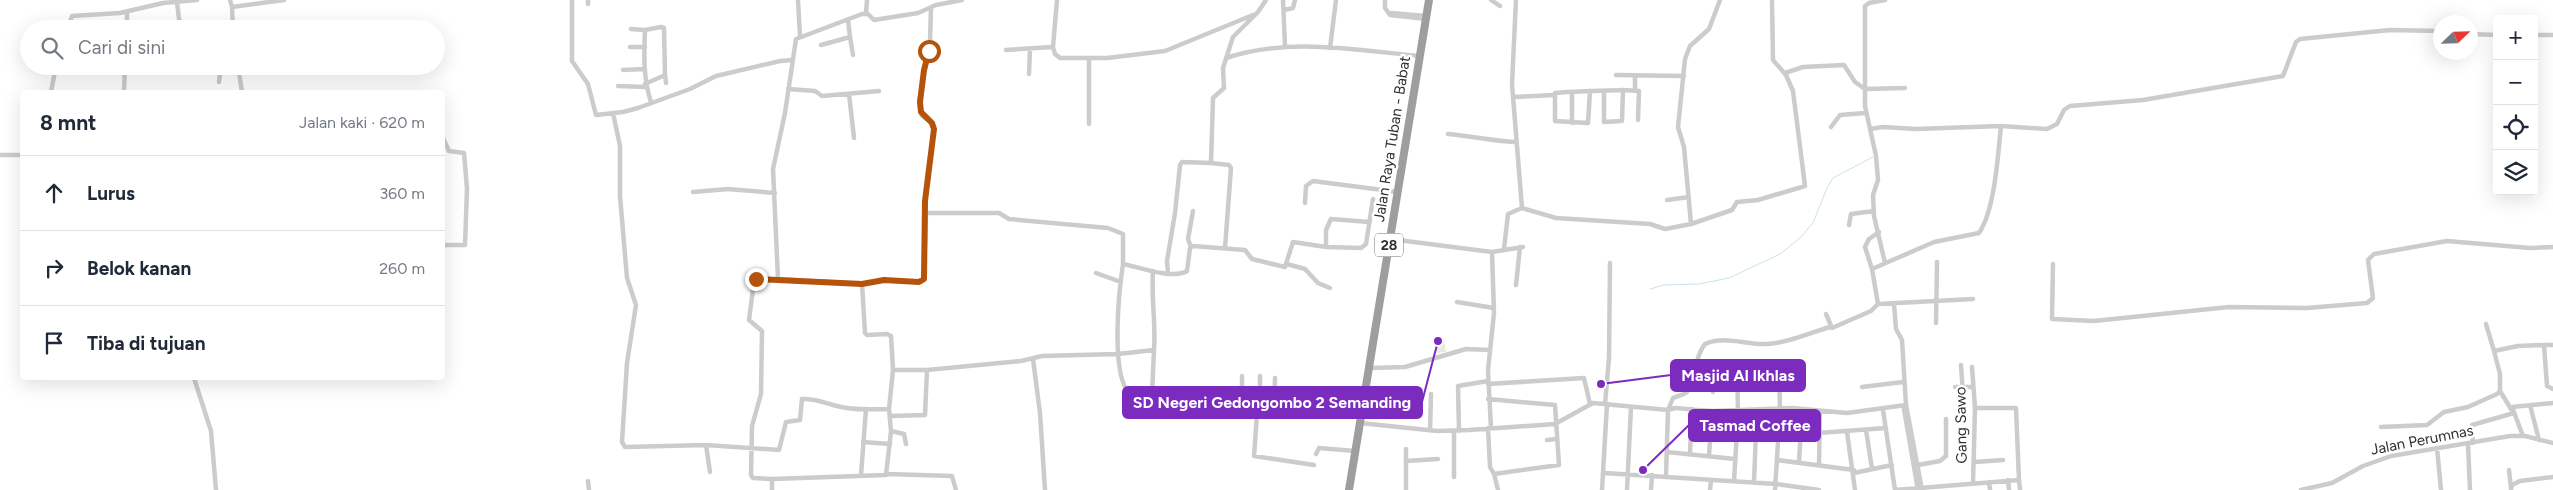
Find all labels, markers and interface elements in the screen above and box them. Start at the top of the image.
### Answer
north arrow [2433,15,2478,60]
map controls [2493,15,2538,195]
button: + [2493,15,2538,60]
search box [20,20,445,75]
icon: search [38,34,66,62]
text: Cari di sini [78,36,165,59]
route start [918,40,941,63]
street label: Jalan Raya Tuban - Babat [1370,54,1414,223]
button: − [2493,60,2538,105]
button: locate [2493,105,2538,150]
text: 8 mnt [40,110,97,135]
text: Jalan kaki · 620 m [299,113,425,132]
button: layers [2493,150,2538,195]
icon: ahead [40,179,68,207]
text: Lurus [87,182,135,205]
text: 360 m [379,184,425,203]
road number: 28 [1375,234,1403,256]
icon: right [40,254,68,282]
text: Belok kanan [87,257,191,280]
text: 260 m [379,259,425,278]
route end [745,268,768,291]
icon: arrive [40,329,68,357]
text: Tiba di tujuan [87,332,206,355]
callout: Masjid Al Ikhlas [1671,360,1805,391]
text: Masjid Al Ikhlas [1681,366,1795,385]
street label: Gang Sawo [1951,386,1971,464]
callout: SD Negeri Gedongombo 2 Semanding [1123,387,1422,418]
text: SD Negeri Gedongombo 2 Semanding [1133,393,1411,412]
callout: Tasmad Coffee [1689,410,1820,441]
text: Tasmad Coffee [1699,416,1811,435]
street label: Jalan Perumnas [2369,421,2475,459]

